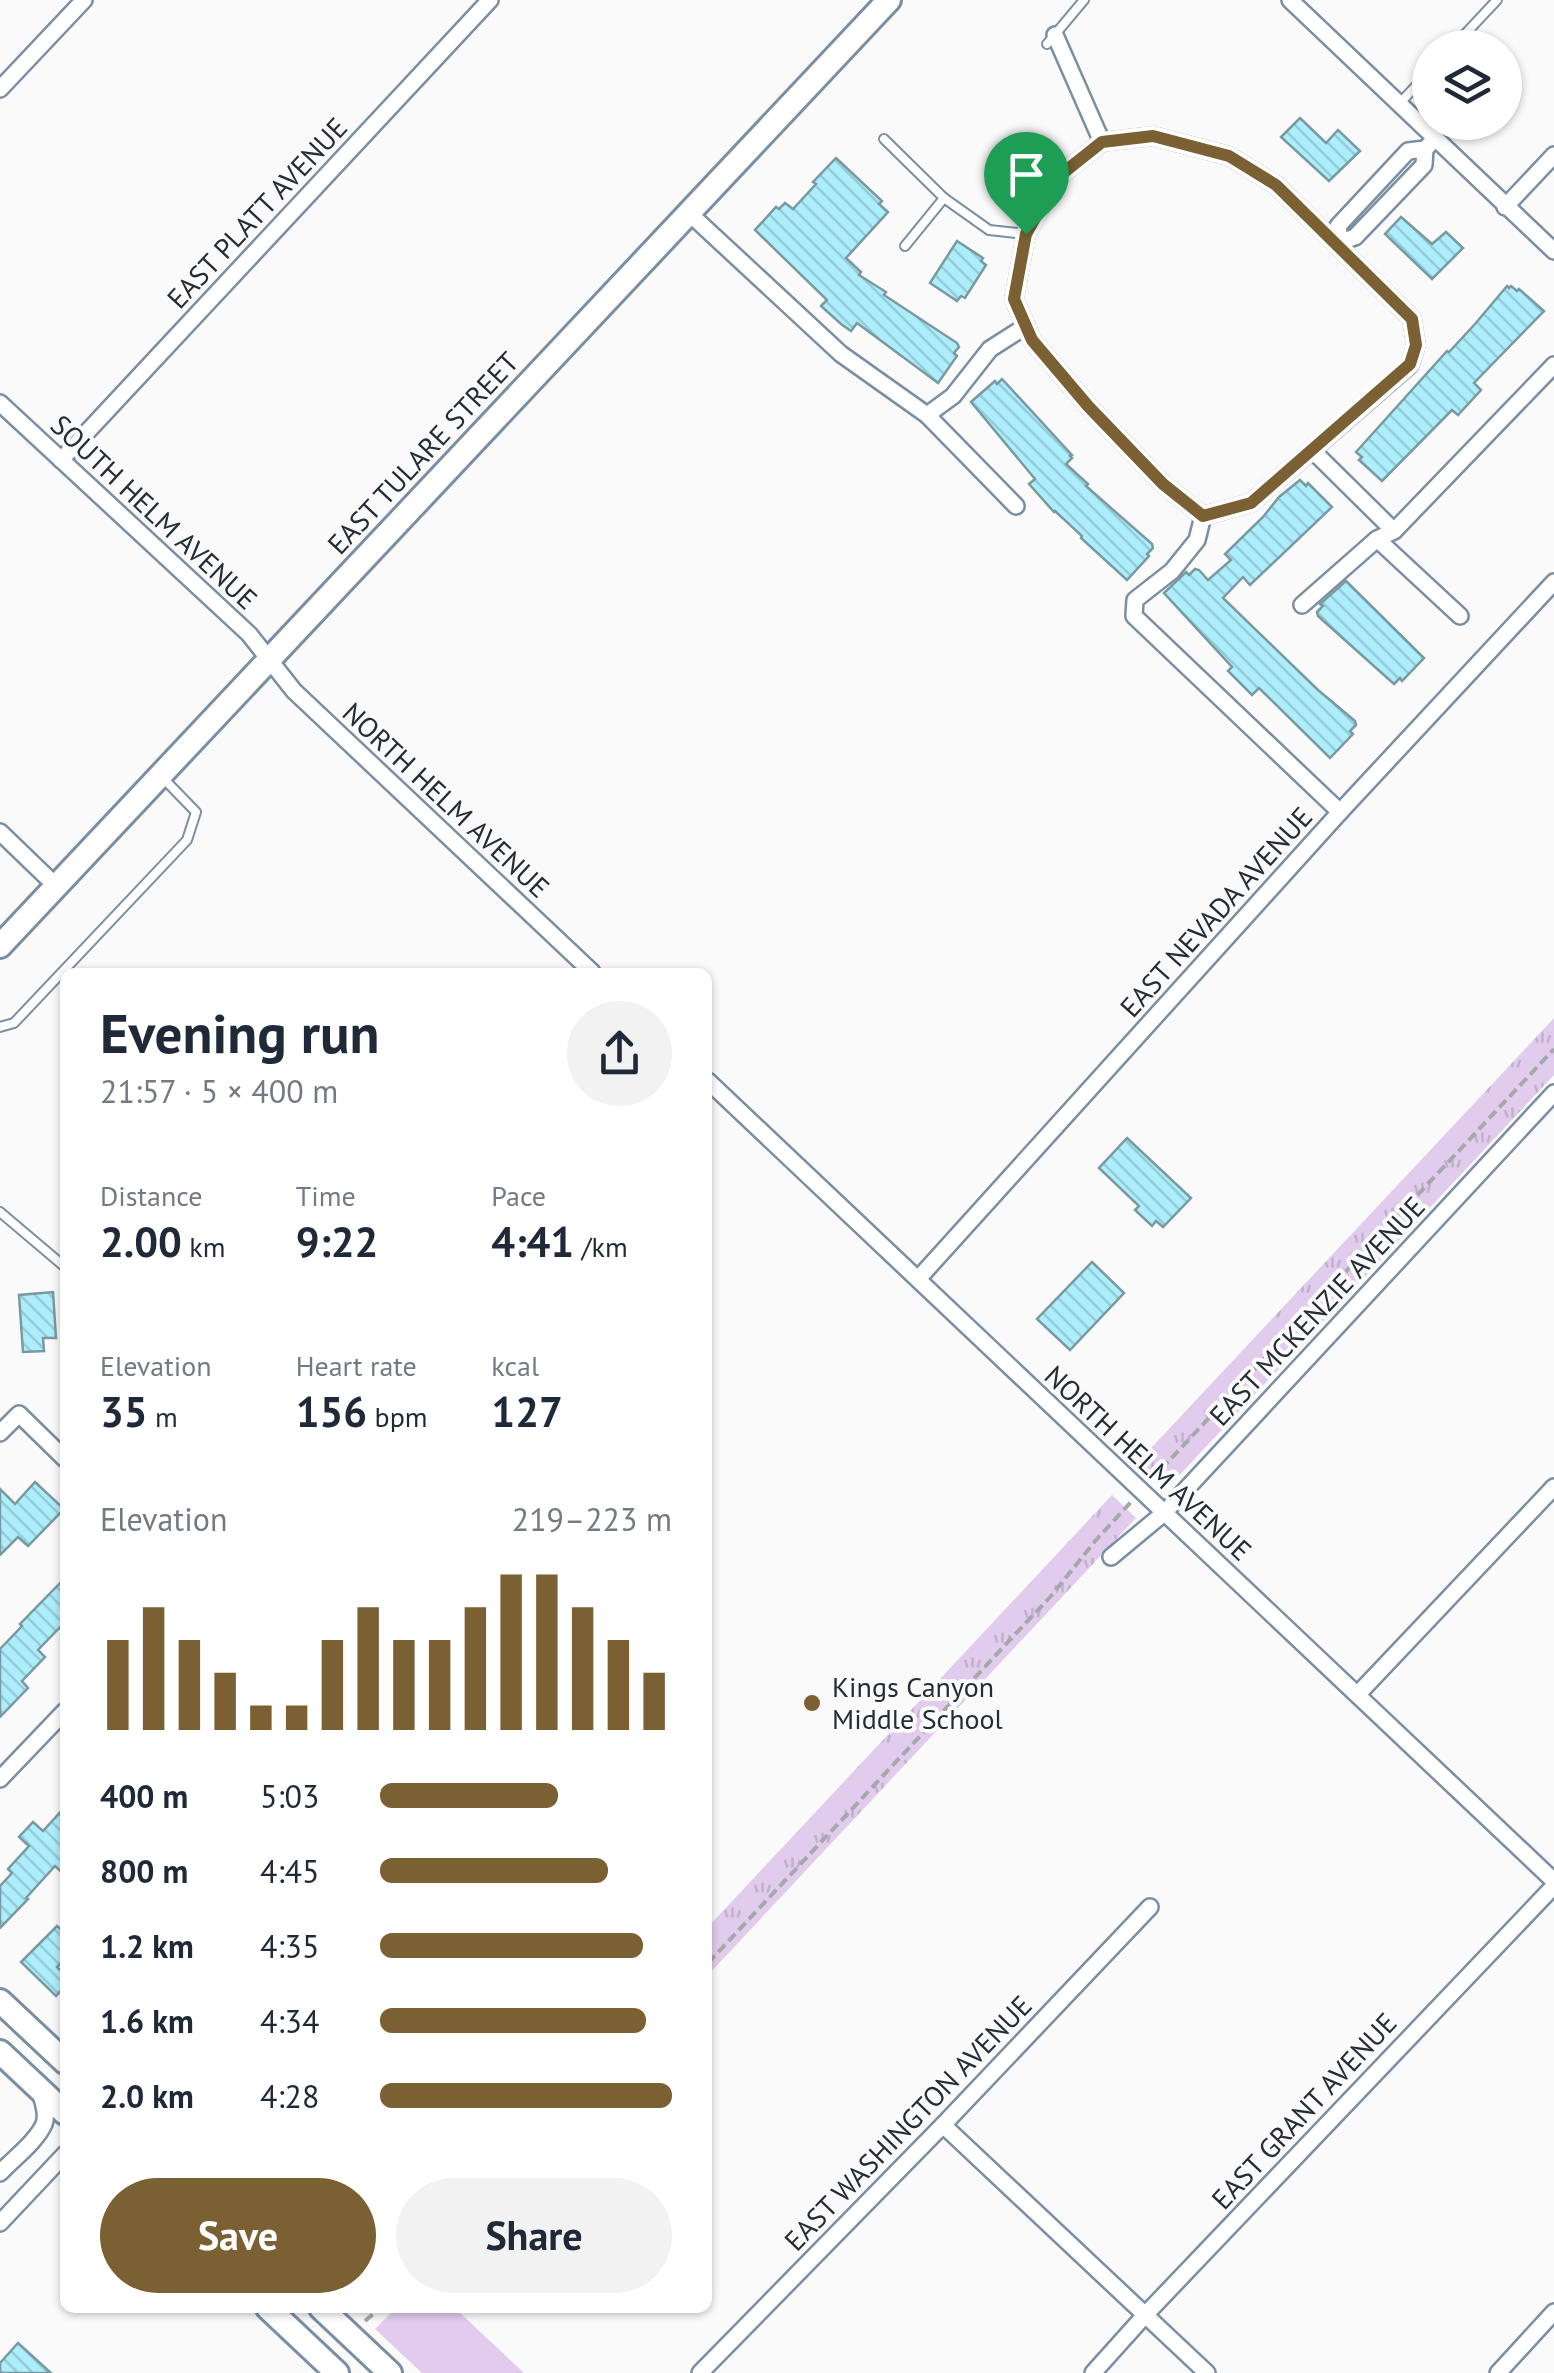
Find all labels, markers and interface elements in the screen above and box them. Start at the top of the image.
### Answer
map controls [1412,30,1522,140]
button: layers [1412,30,1522,140]
street label: EAST PLATT AVENUE [158,109,355,316]
pin [984,132,1069,235]
icon: arrive [999,147,1054,202]
street label: EAST TULARE STREET [319,343,526,562]
street label: SOUTH HELM AVENUE [43,406,265,617]
street label: NORTH HELM AVENUE [335,694,558,905]
street label: EAST NEVADA AVENUE [1111,799,1320,1025]
text: Evening run [100,997,380,1068]
button: share [567,1001,672,1106]
text: 21:57 · 5 × 400 m [100,1070,338,1112]
text: Distance [100,1177,203,1214]
text: Time [296,1177,356,1214]
text: Pace [491,1177,546,1214]
street label: EAST MCKENZIE AVENUE [1201,1188,1433,1433]
text: 2.00 [100,1214,182,1269]
text: 9:22 [296,1214,378,1269]
text: 4:41 [491,1214,574,1269]
text: km [182,1228,225,1265]
text: /km [574,1228,628,1265]
text: Elevation [100,1347,212,1384]
text: Heart rate [296,1347,417,1384]
text: kcal [491,1347,539,1384]
street label: NORTH HELM AVENUE [1037,1357,1260,1568]
text: 35 [100,1384,148,1439]
text: 156 [296,1384,367,1439]
text: 127 [491,1384,563,1439]
text: m [148,1398,178,1435]
text: bpm [367,1398,428,1435]
text: Elevation [100,1498,227,1540]
text: 219–223 m [512,1498,672,1540]
place label: Kings Canyon Middle School [832,1668,1003,1737]
marker: Kings Canyon Middle School [801,1692,823,1714]
text: 400 m [100,1775,188,1817]
text: 5:03 [260,1775,319,1817]
text: 800 m [100,1850,188,1892]
text: 4:45 [260,1850,319,1892]
text: 1.2 km [100,1925,194,1967]
text: 4:35 [260,1925,319,1967]
street label: EAST WASHINGTON AVENUE [776,1987,1039,2258]
text: 1.6 km [100,2000,194,2042]
text: 4:34 [260,2000,319,2042]
street label: EAST GRANT AVENUE [1203,2005,1404,2217]
text: 2.0 km [100,2075,194,2117]
text: 4:28 [260,2075,319,2117]
button: Save [100,2178,376,2293]
button: Share [396,2178,672,2293]

